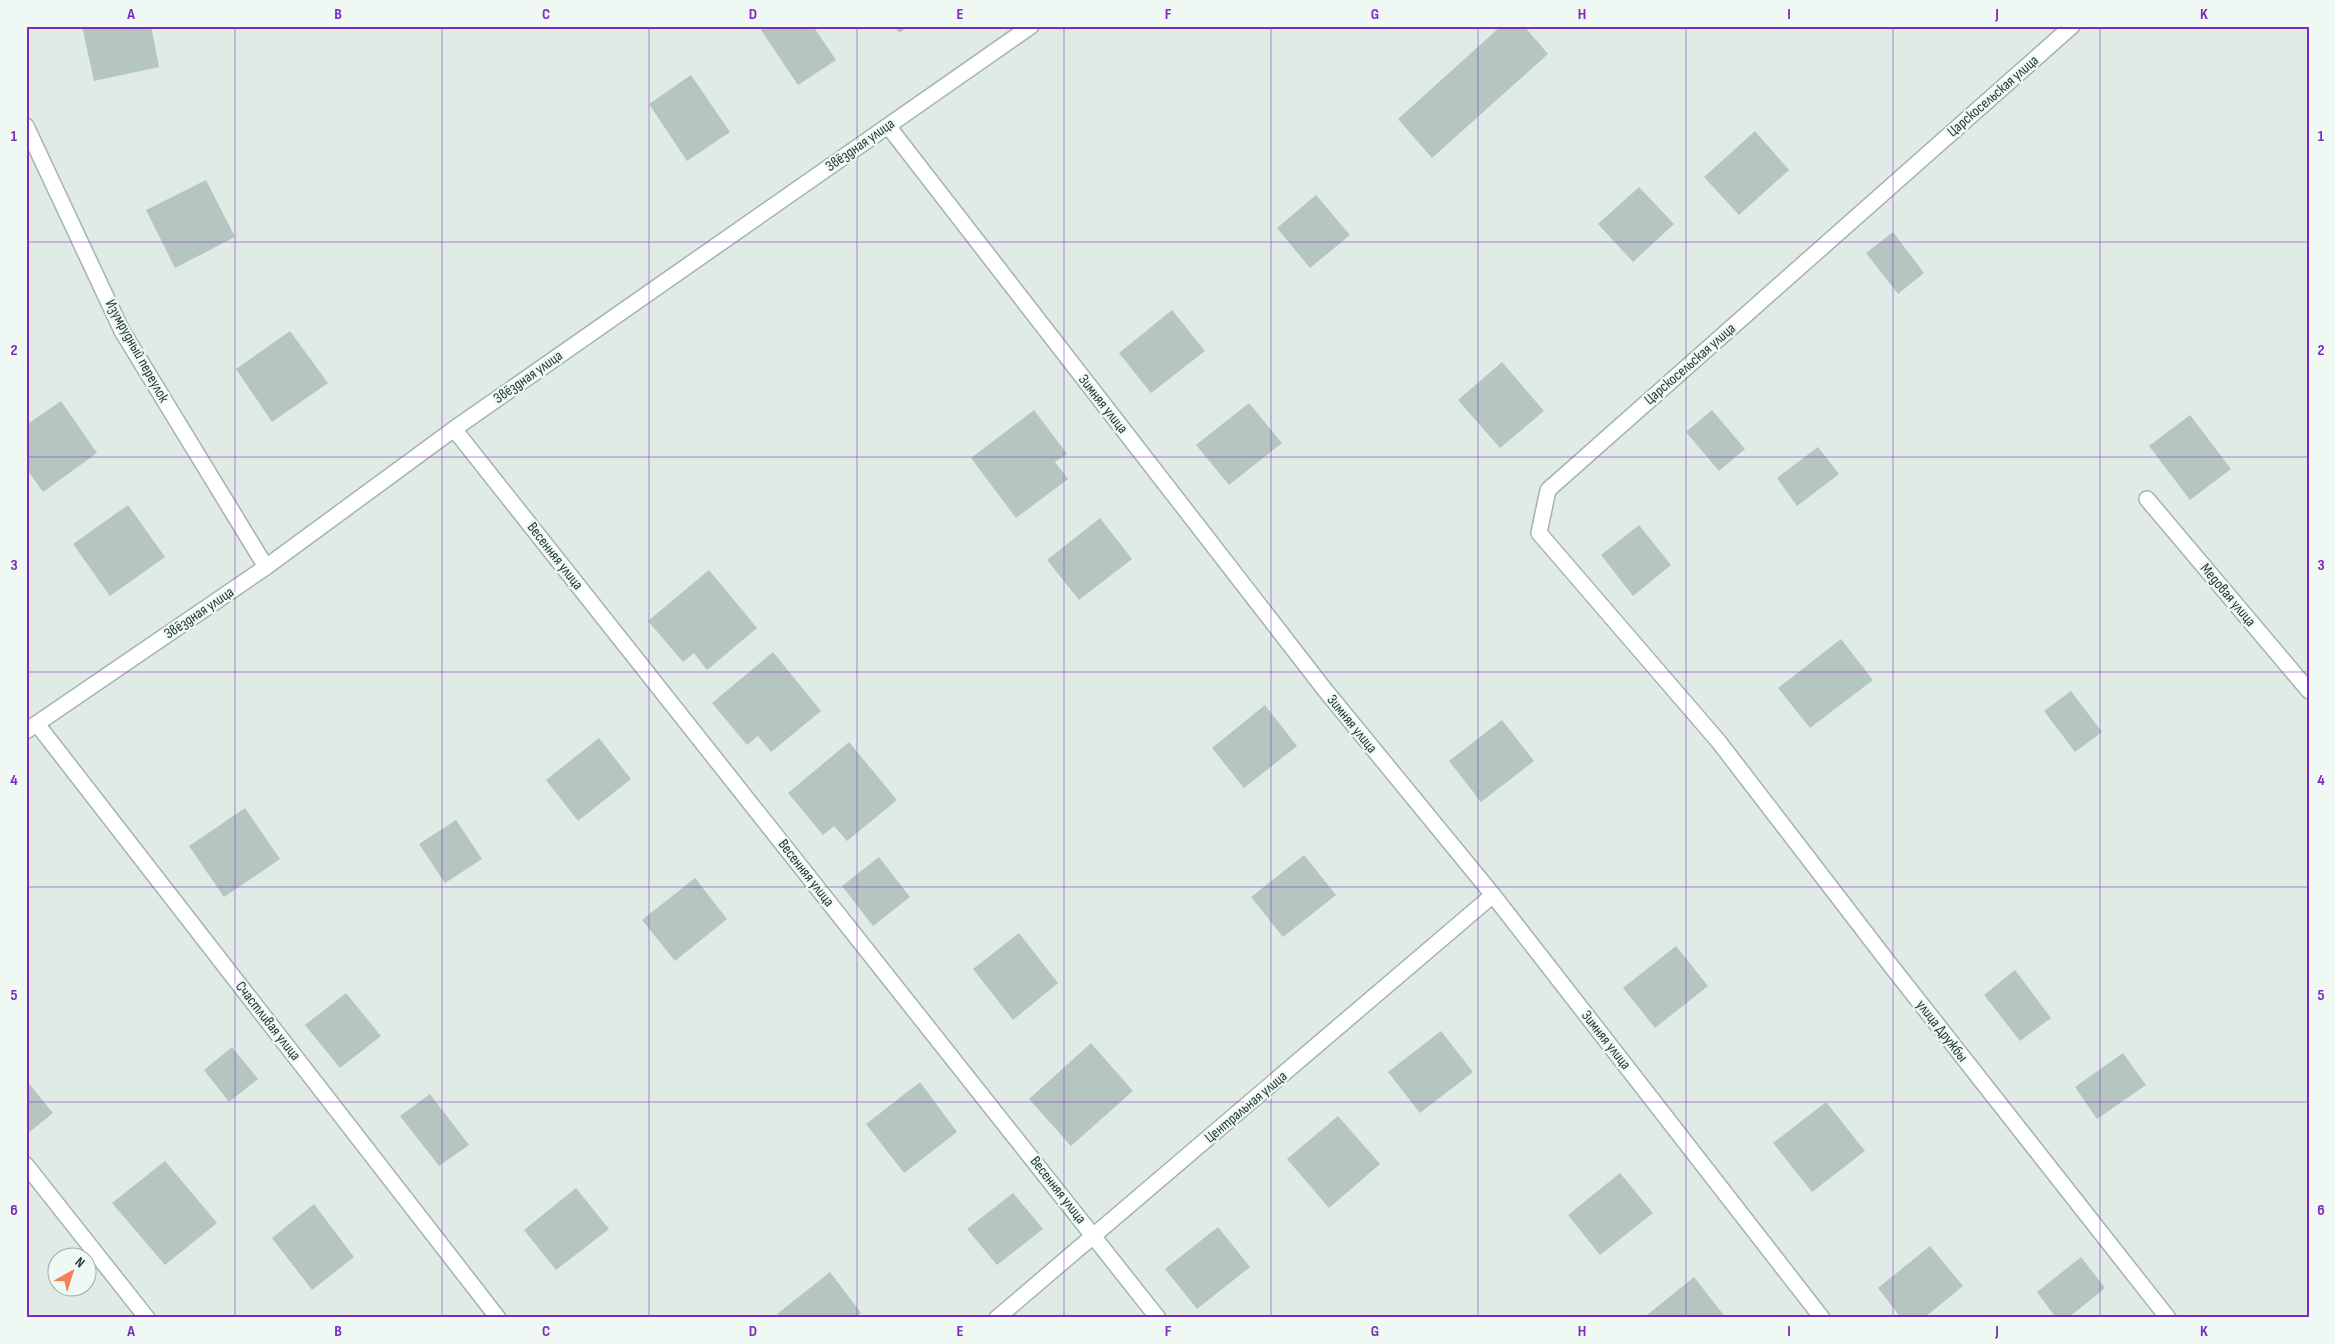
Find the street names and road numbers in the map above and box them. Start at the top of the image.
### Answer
street label: Царскосельская улица [1943,51,2043,141]
street label: Звёздная улица [822,114,898,176]
street label: Изумрудный переулок [101,296,173,406]
street label: Царскосельская улица [1640,319,1740,409]
street label: Звёздная улица [490,346,566,408]
street label: Зимняя улица [1074,371,1132,438]
street label: Весенняя улица [523,518,587,594]
street label: Медовая улица [2196,559,2260,631]
street label: Звёздная улица [160,583,238,643]
street label: Зимняя улица [1323,691,1382,757]
street label: Весенняя улица [774,835,838,911]
street label: Счастливая улица [231,978,305,1065]
street label: улица Дружбы [1912,996,1972,1066]
street label: Зимняя улица [1577,1007,1635,1074]
street label: Центральная улица [1201,1067,1291,1147]
street label: Весенняя улица [1026,1152,1090,1228]

